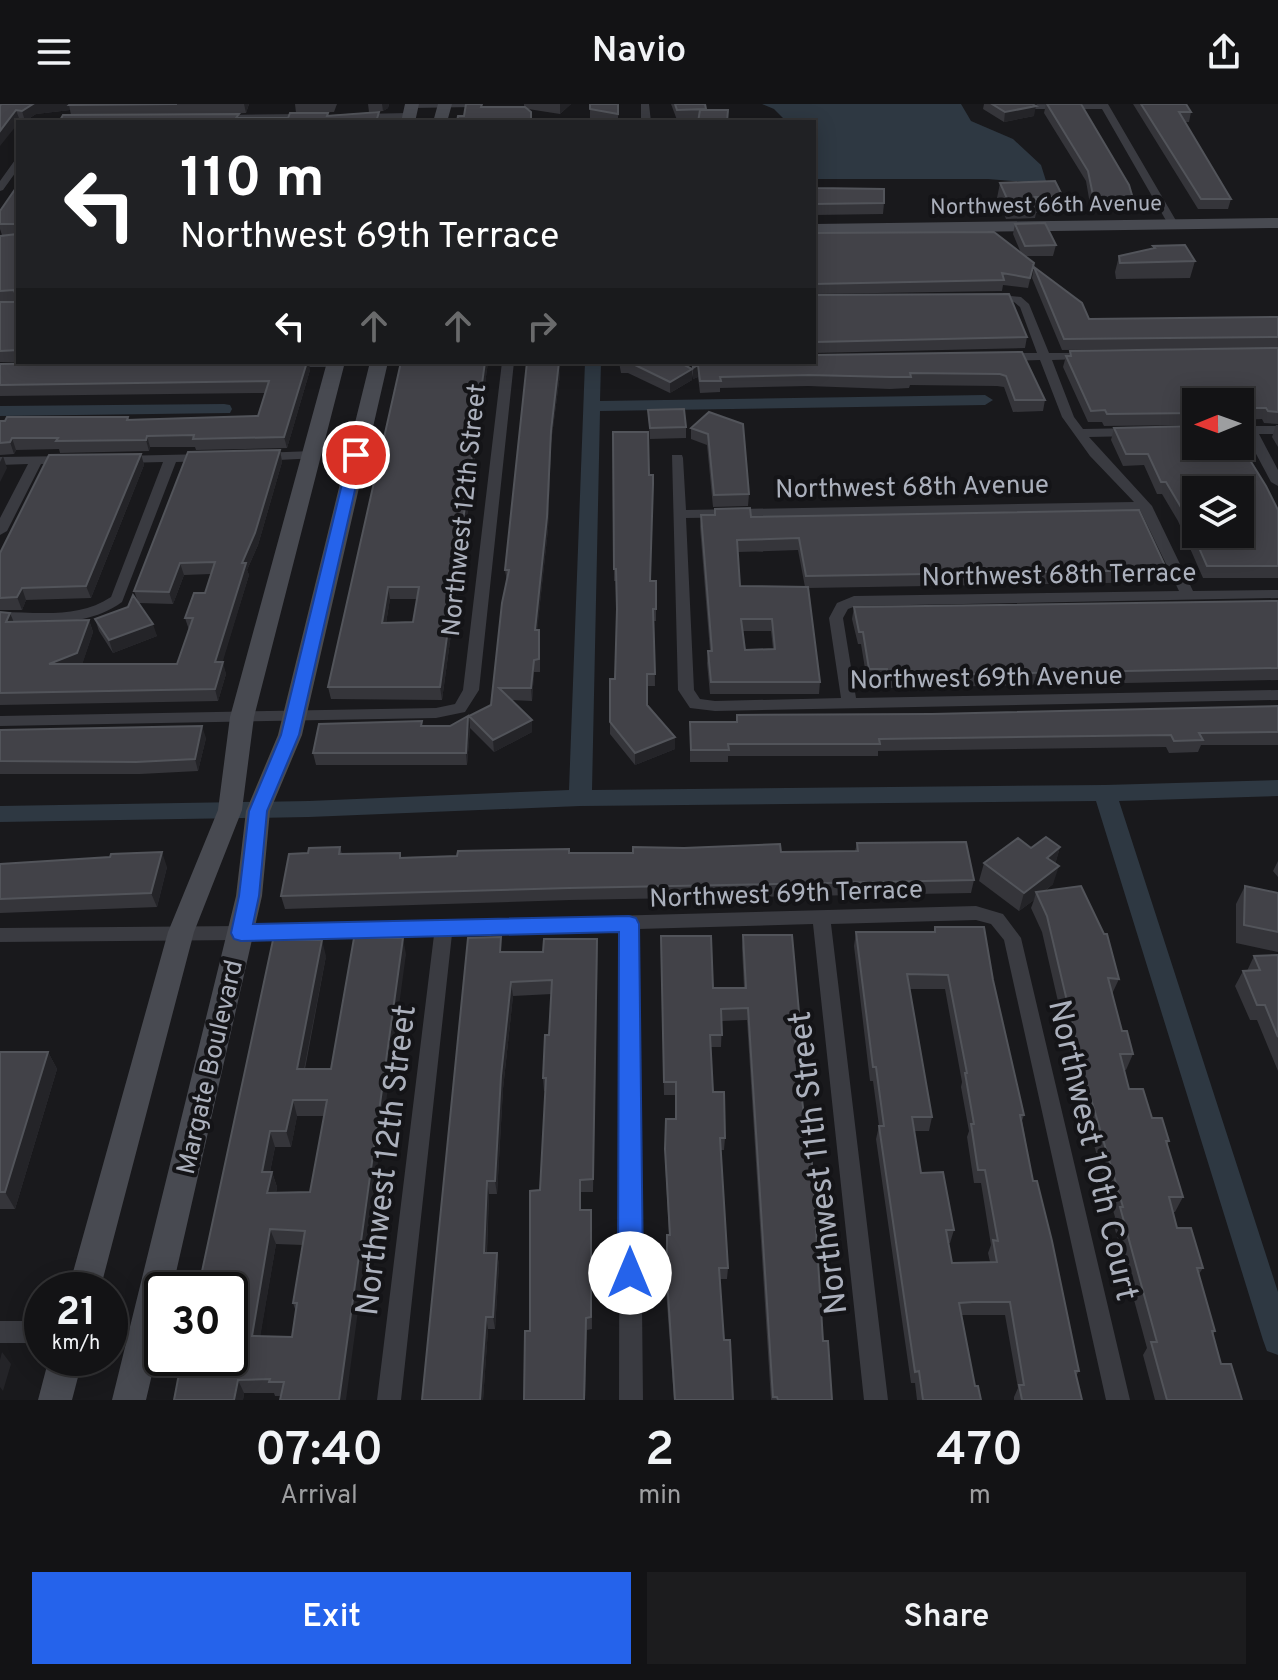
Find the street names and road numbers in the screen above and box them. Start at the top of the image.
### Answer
street label: Northwest 66th Avenue [930,191,1162,222]
street label: Northwest 12th Street [436,382,495,638]
street label: Northwest 68th Avenue [775,470,1049,507]
street label: Northwest 68th Terrace [921,558,1197,595]
street label: Northwest 69th Avenue [849,661,1123,698]
street label: Northwest 69th Terrace [649,874,924,917]
street label: Margate Boulevard [171,957,252,1178]
street label: Northwest 10th Court [1037,996,1145,1305]
street label: Northwest 12th Street [349,1003,427,1318]
street label: Northwest 11th Street [782,1009,858,1317]

